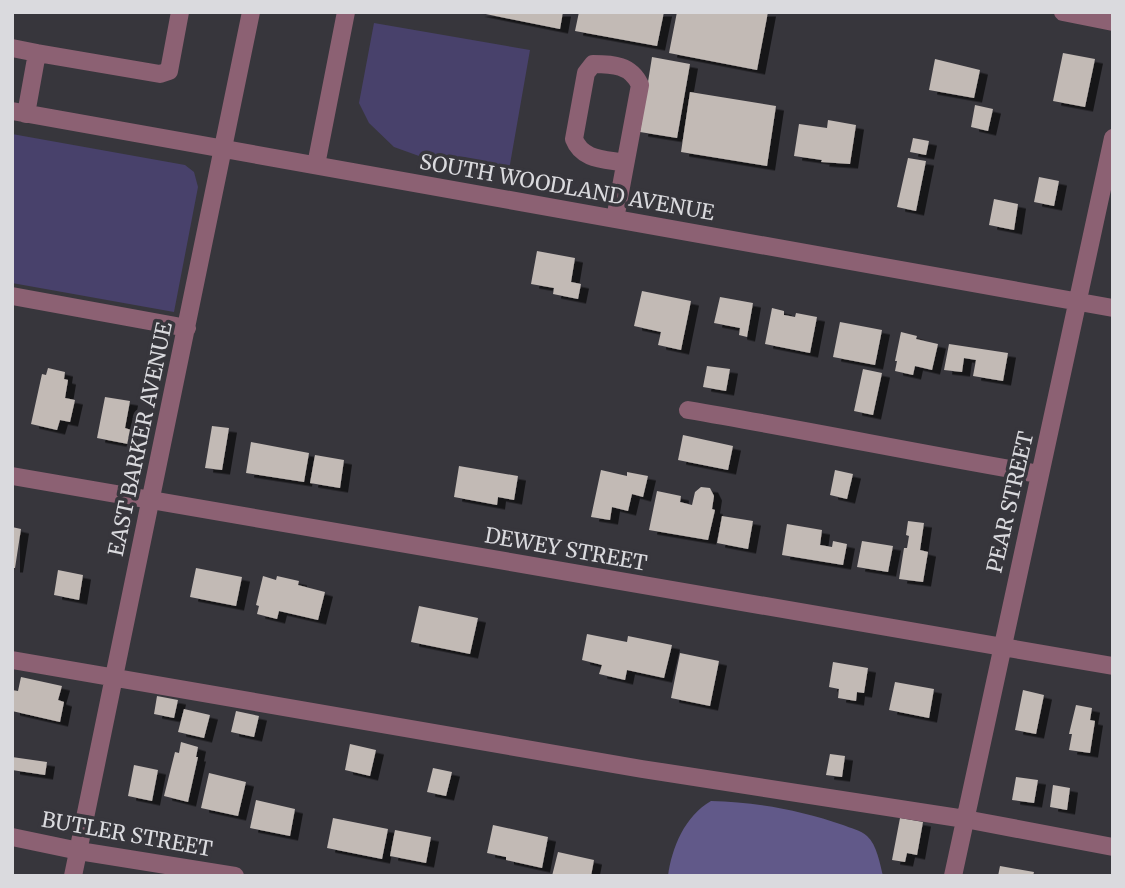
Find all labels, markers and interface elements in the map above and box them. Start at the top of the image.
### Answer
street label: SOUTH WOODLAND AVENUE [418,148,717,226]
street label: EAST BARKER AVENUE [102,319,178,558]
street label: PEAR STREET [981,428,1039,575]
street label: DEWEY STREET [483,521,650,577]
street label: BUTLER STREET [39,806,215,862]

